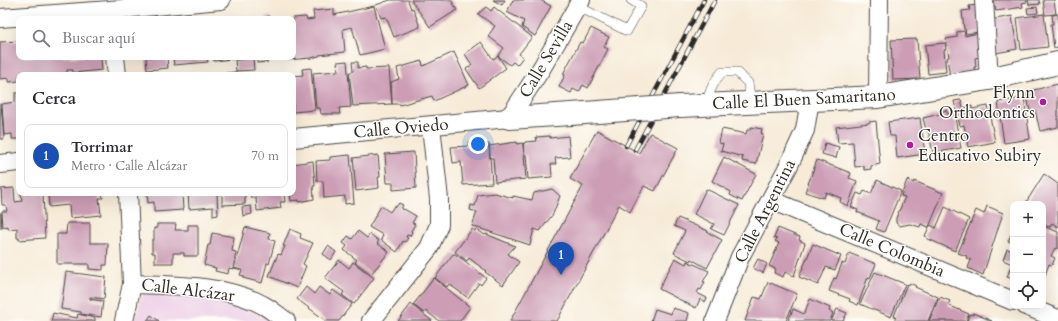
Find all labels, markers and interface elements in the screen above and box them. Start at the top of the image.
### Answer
street label: Calle Sevilla [514,15,579,102]
search box [16,16,296,60]
icon: search [30,27,52,49]
text: Buscar aquí [62,28,135,48]
place label: Flynn Orthodontics [939,81,1035,124]
street label: Calle El Buen Samaritano [712,83,896,115]
text: Cerca [32,87,76,110]
marker: Flynn Orthodontics [1038,97,1048,107]
street label: Calle Oviedo [353,112,449,144]
place label: Centro Educativo Subiry [918,124,1041,167]
your location [468,134,488,154]
text: Torrimar [71,137,133,157]
marker: Centro Educativo Subiry [905,140,915,150]
text: 1 [43,147,49,165]
text: 70 m [251,147,279,165]
street label: Calle Argentina [729,155,801,267]
text: Metro · Calle Alcázar [71,157,187,175]
map controls [1010,201,1046,309]
button: + [1010,201,1046,237]
street label: Calle Colombia [836,217,949,283]
button: − [1010,237,1046,273]
pin: 1 [548,242,574,275]
street label: Calle Alcázar [140,273,237,307]
button: locate [1010,273,1046,309]

